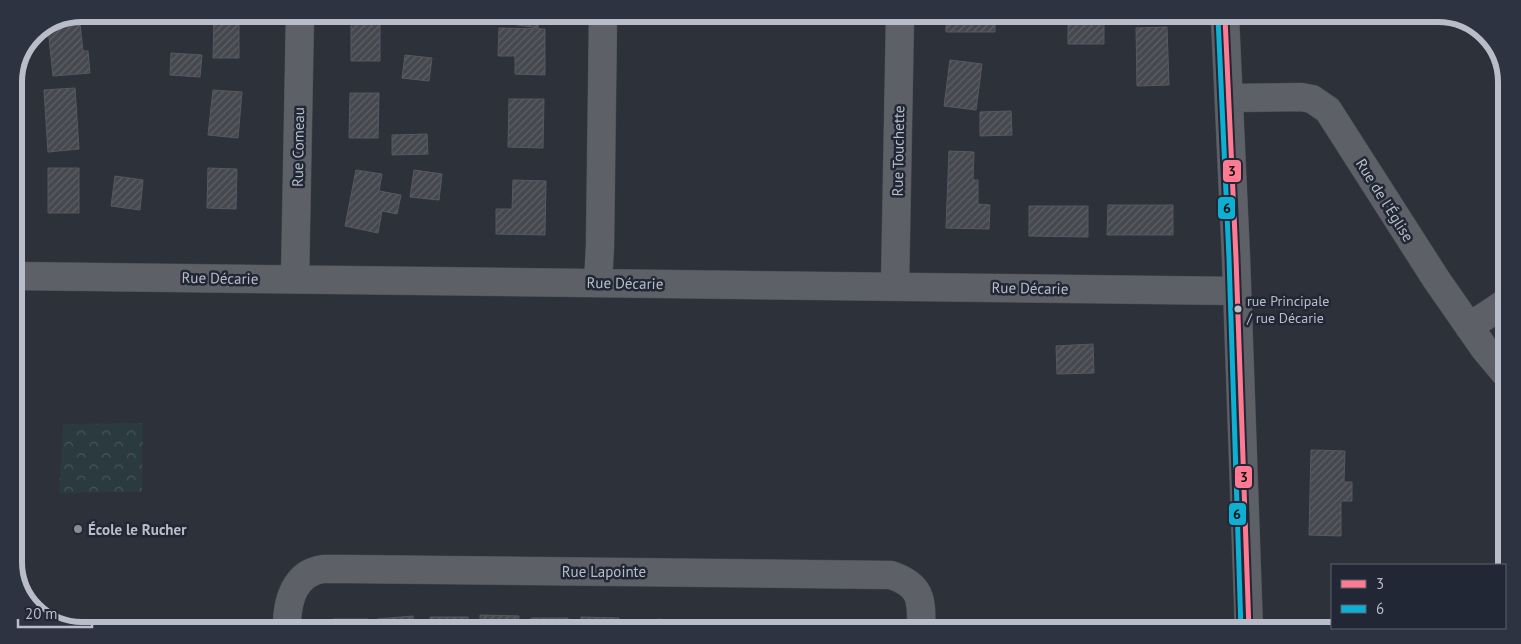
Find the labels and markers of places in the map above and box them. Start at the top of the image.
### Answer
place label: rue Principale / rue Décarie [1246,292,1329,327]
marker: rue Principale / rue Décarie [1233,304,1243,314]
place label: École le Rucher [88,520,187,539]
marker: École le Rucher [72,523,84,535]

